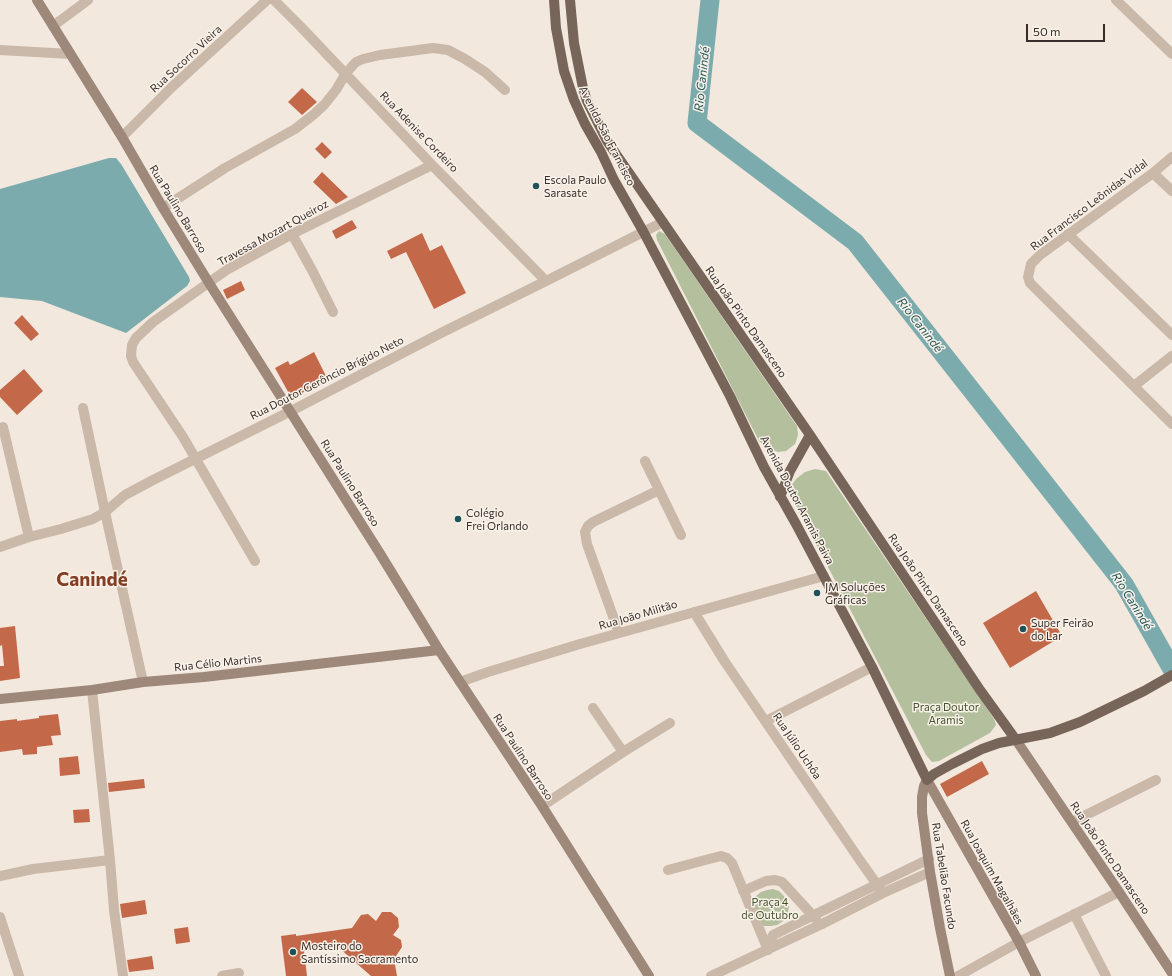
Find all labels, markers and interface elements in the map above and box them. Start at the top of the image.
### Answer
scale bar [1028,16,1107,42]
street label: Rua Socorro Vieira [148,23,224,95]
text: 50 m [1033,24,1061,38]
water label: Rio Canindé [691,46,713,112]
street label: Avenida São Francisco [576,84,638,188]
street label: Rua Adenise Cordeiro [377,89,461,175]
street label: Rua Francisco Leônidas Vidal [1028,157,1150,253]
street label: Rua Paulino Barroso [147,163,209,255]
place label: Escola Paulo Sarasate [544,173,606,199]
marker: Escola Paulo Sarasate [531,181,541,191]
street label: Travessa Mozart Queiroz [215,197,331,269]
street label: Rua João Pinto Damasceno [702,264,790,380]
water label: Rio Canindé [894,295,946,355]
street label: Rua Doutor Gerôncio Brígido Neto [248,333,406,423]
street label: Avenida Doutor Aramis Paiva [757,433,837,567]
street label: Rua Paulino Barroso [318,437,382,529]
place label: Colégio Frei Orlando [466,506,528,532]
marker: Colégio Frei Orlando [453,514,463,524]
street label: Rua João Pinto Damasceno [885,531,971,649]
district label: Canindé [56,569,128,591]
water label: Rio Canindé [1109,570,1155,632]
place label: JM Soluções Gráficas [825,580,886,606]
marker: JM Soluções Gráficas [812,588,822,598]
street label: Rua João Militão [597,597,679,633]
place label: Super Feirão do Lar [1031,616,1094,642]
marker: Super Feirão do Lar [1018,624,1028,634]
street label: Rua Célio Martins [173,652,263,674]
park label: Praça Doutor Aramis [913,700,979,726]
street label: Rua Júlio Uchôa [770,710,824,782]
street label: Rua Paulino Barroso [490,711,556,803]
street label: Rua João Pinto Damasceno [1067,799,1153,917]
street label: Rua Joaquim Magalhães [958,817,1026,927]
street label: Rua Tabelião Facundo [929,822,959,930]
park label: Praça 4 de Outubro [741,895,799,921]
place label: Mosteiro do Santíssimo Sacramento [301,939,418,965]
marker: Mosteiro do Santíssimo Sacramento [288,947,298,957]

